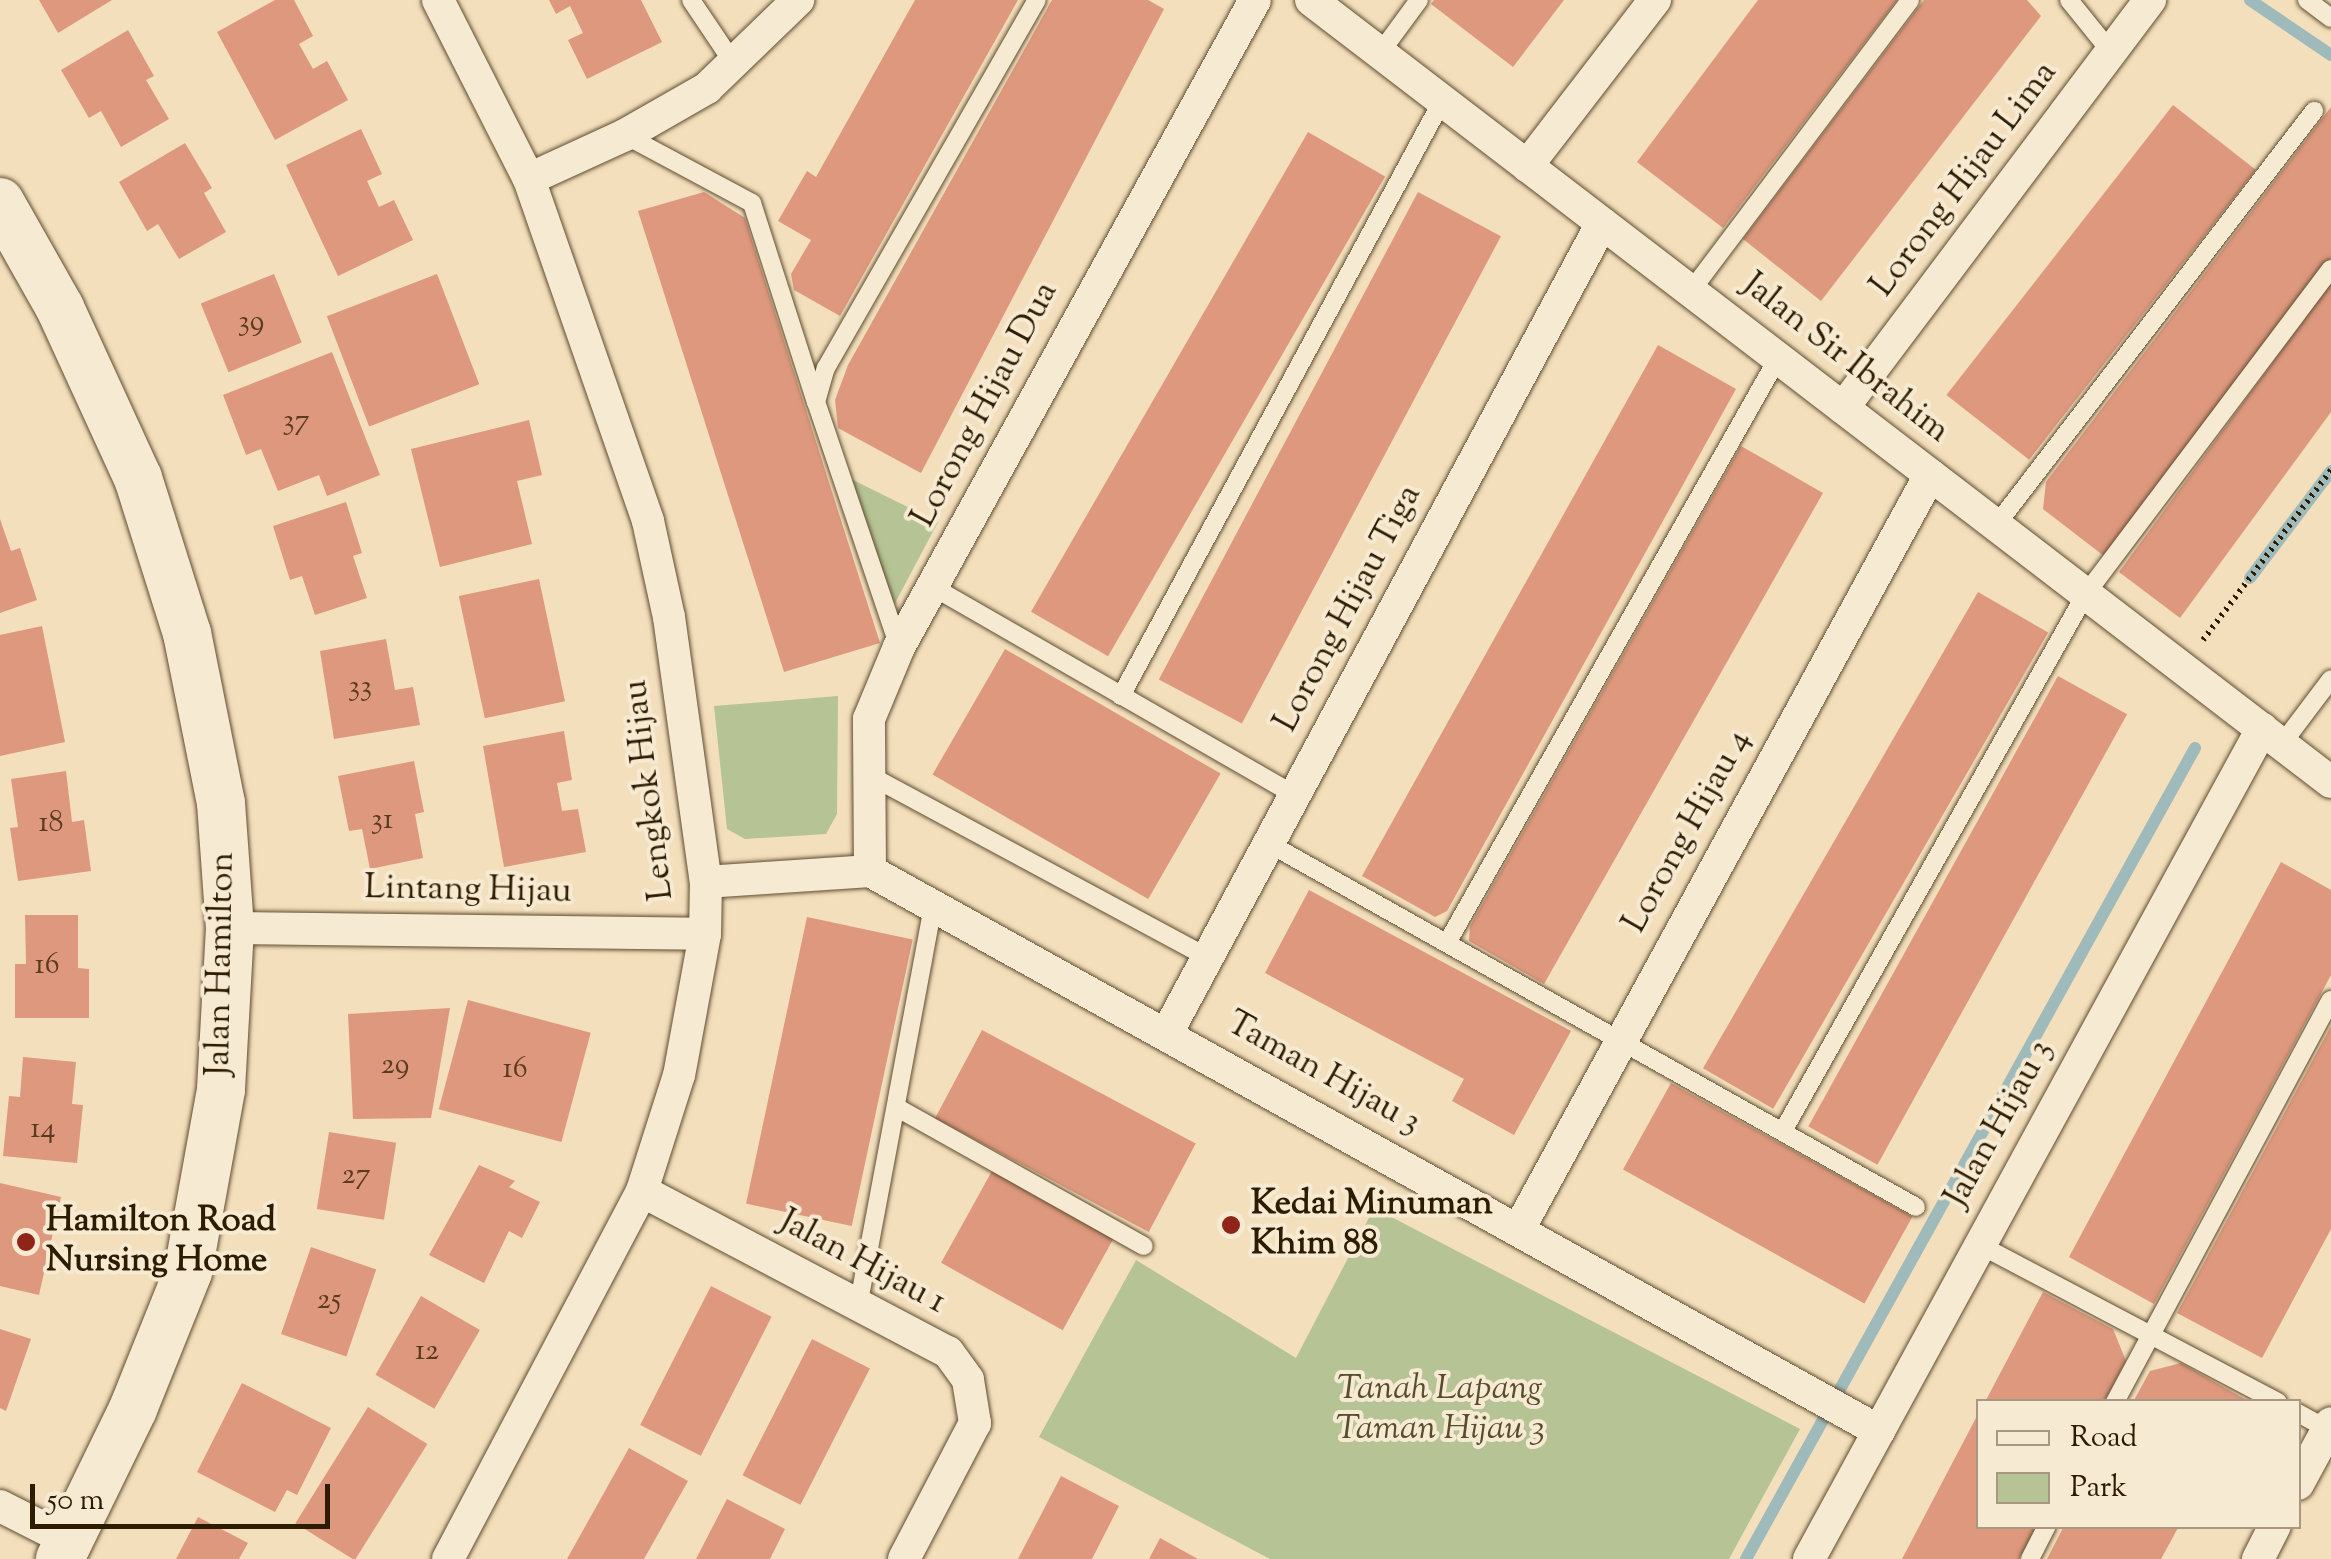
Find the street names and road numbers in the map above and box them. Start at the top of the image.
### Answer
street label: Lorong Hijau Lima [1863,54,2067,306]
street label: Jalan Sir Ibrahim [1733,265,1957,453]
street label: Lorong Hijau Dua [904,275,1068,535]
street label: Lorong Hijau Tiga [1266,478,1432,740]
street label: Lengkok Hijau [616,677,684,903]
street label: Lorong Hijau 4 [1615,723,1761,941]
street label: Jalan Hamilton [199,852,245,1076]
street label: Lintang Hijau [364,868,572,914]
street label: Taman Hijau 3 [1219,1003,1427,1145]
street label: Jalan Hijau 3 [1937,1033,2063,1215]
street label: Jalan Hijau 1 [771,1202,953,1324]

